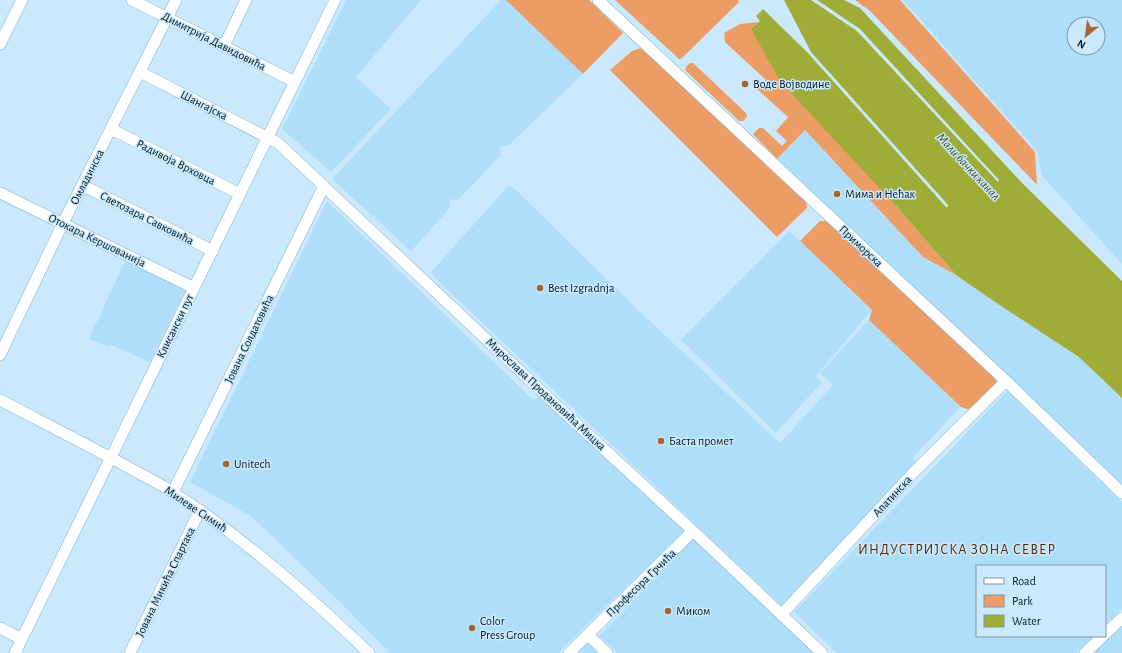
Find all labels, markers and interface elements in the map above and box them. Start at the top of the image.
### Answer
street label: Димитрија Давидовића [160,10,268,74]
north arrow [1066,16,1106,56]
text: N [1075,38,1087,51]
place label: Воде Војводине [753,78,830,91]
marker: Воде Војводине [740,79,750,89]
street label: Шангајска [178,88,230,123]
water label: Мали бачки канал [934,131,1002,203]
street label: Радивоја Врховца [134,137,218,188]
street label: Омладинска [68,147,106,207]
place label: Мима и Нећак [845,188,916,200]
street label: Светозара Савковића [98,189,196,247]
marker: Мима и Нећак [832,189,842,199]
street label: Отокара Кершованија [46,211,148,270]
street label: Приморска [837,223,886,269]
place label: Best Izgradnja [548,282,615,295]
marker: Best Izgradnja [535,283,545,293]
street label: Клисански пут [154,292,197,360]
street label: Јована Солдатовића [222,292,276,385]
street label: Мирослава Продановића Мицка [484,335,608,453]
place label: Баста промет [669,435,734,447]
marker: Баста промет [656,436,666,446]
place label: Unitech [234,458,270,470]
marker: Unitech [221,459,231,469]
street label: Апатинска [870,473,914,519]
street label: Милеве Симић [162,484,230,534]
street label: Јована Микића Спартака [133,525,197,639]
district label: ИНДУСТРИЈСКА ЗОНА СЕВЕР [858,543,1056,557]
street label: Професора Грчића [604,546,679,619]
legend [976,565,1106,637]
text: Road [1012,575,1036,587]
text: Park [1012,595,1033,607]
place label: Миком [676,605,710,617]
marker: Миком [663,606,673,616]
place label: Color Press Group [480,615,535,641]
text: Water [1012,615,1041,627]
marker: Color Press Group [467,623,477,633]

